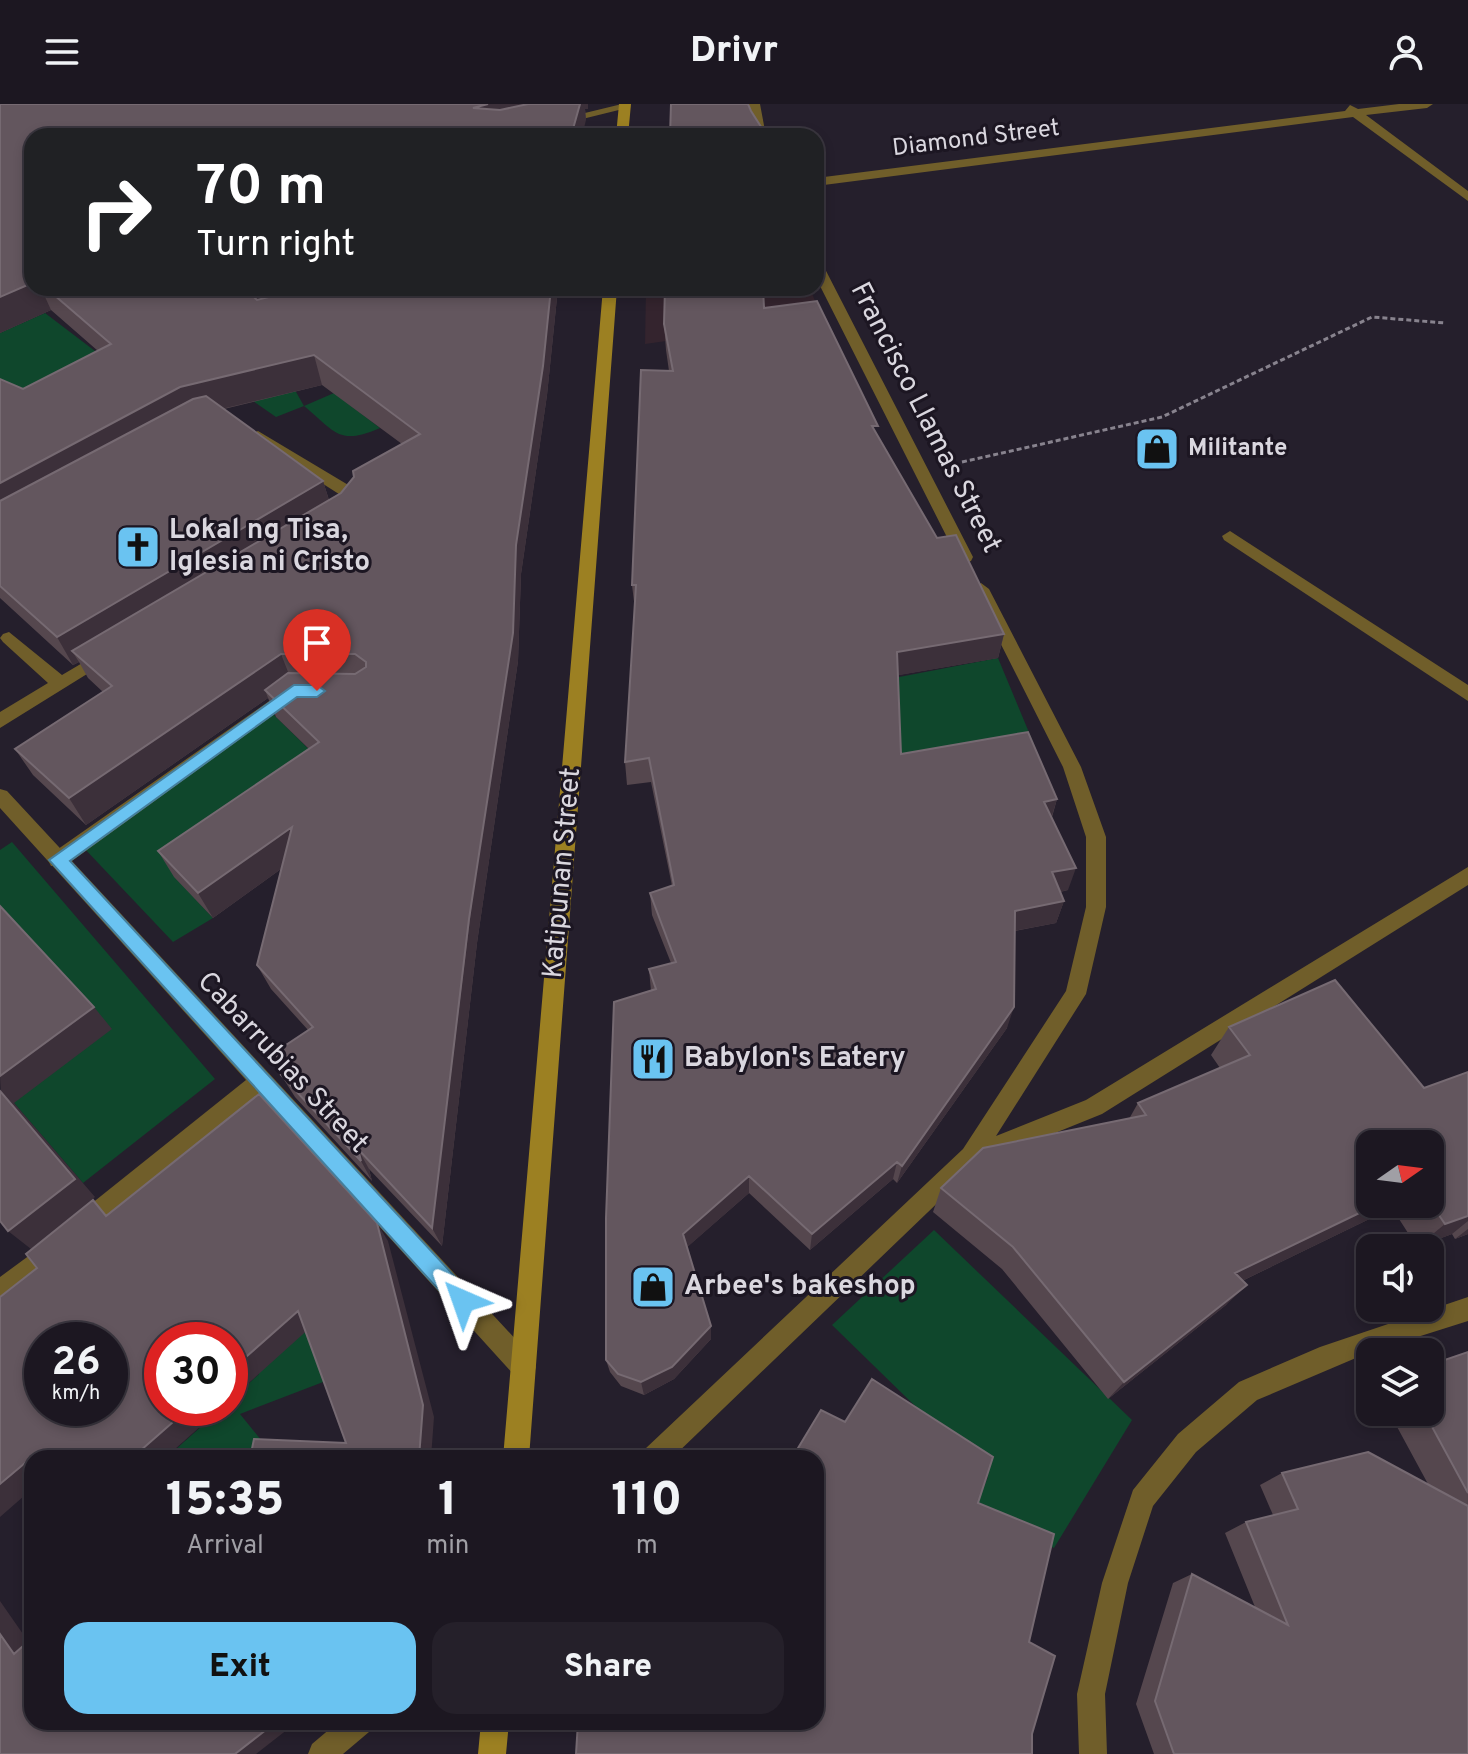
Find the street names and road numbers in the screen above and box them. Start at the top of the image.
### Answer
street label: Diamond Street [891,114,1061,164]
street label: Francisco Llamas Street [841,277,1009,559]
street label: Katipunan Street [536,766,590,980]
street label: Cabarrubias Street [189,965,375,1161]

